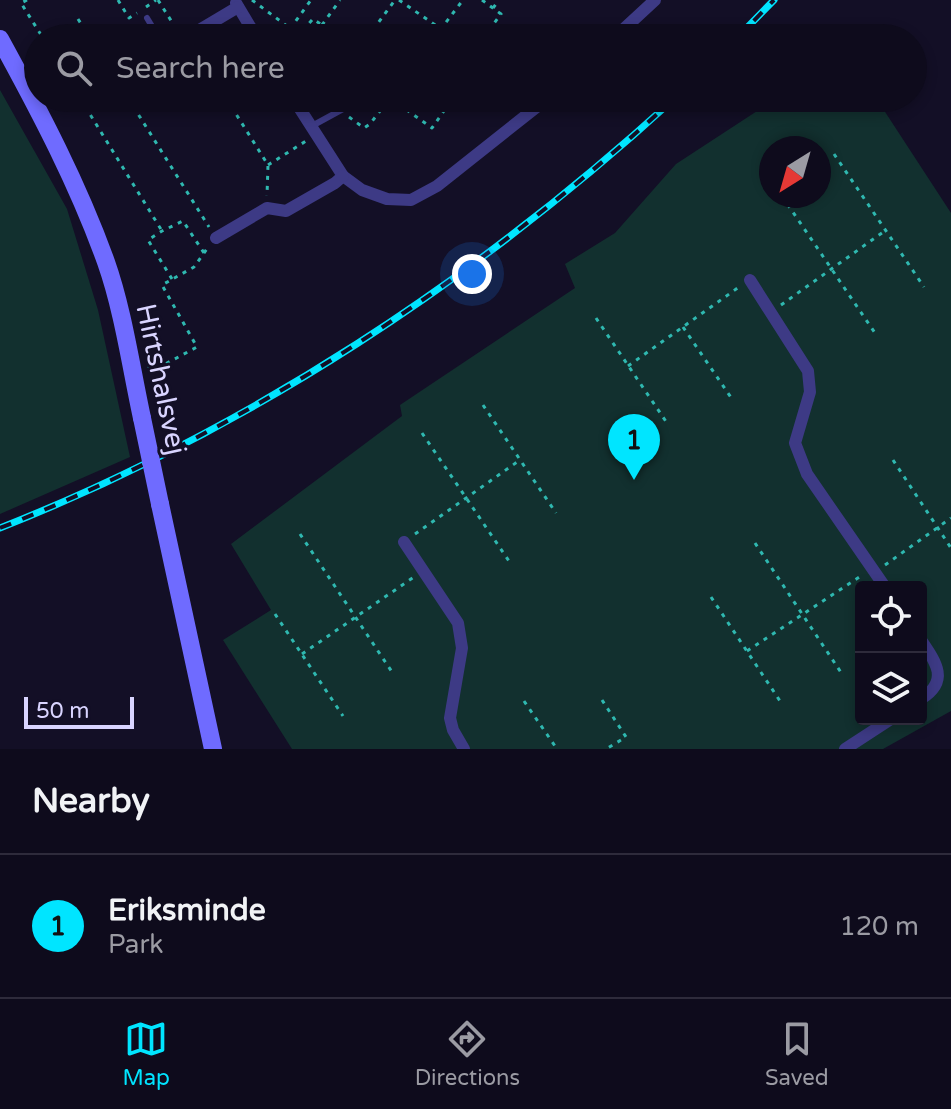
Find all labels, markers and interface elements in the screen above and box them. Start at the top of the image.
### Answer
search box [24,24,927,112]
icon: search [52,46,96,90]
text: Search here [116,50,285,87]
north arrow [759,136,831,208]
your location [452,254,492,294]
street label: Hirtshalsvej [128,301,194,458]
pin: 1 [608,414,660,480]
map controls [855,581,927,725]
button: locate [855,581,927,653]
button: layers [855,653,927,725]
scale bar [24,693,134,729]
text: 50 m [36,698,90,724]
text: Nearby [32,781,150,822]
text: Eriksminde [108,892,266,929]
text: 1 [50,911,66,942]
text: 120 m [839,911,919,942]
text: Park [108,929,164,960]
tab: Map [122,1017,170,1091]
tab: Directions [415,1017,520,1091]
tab: Saved [765,1017,829,1091]

